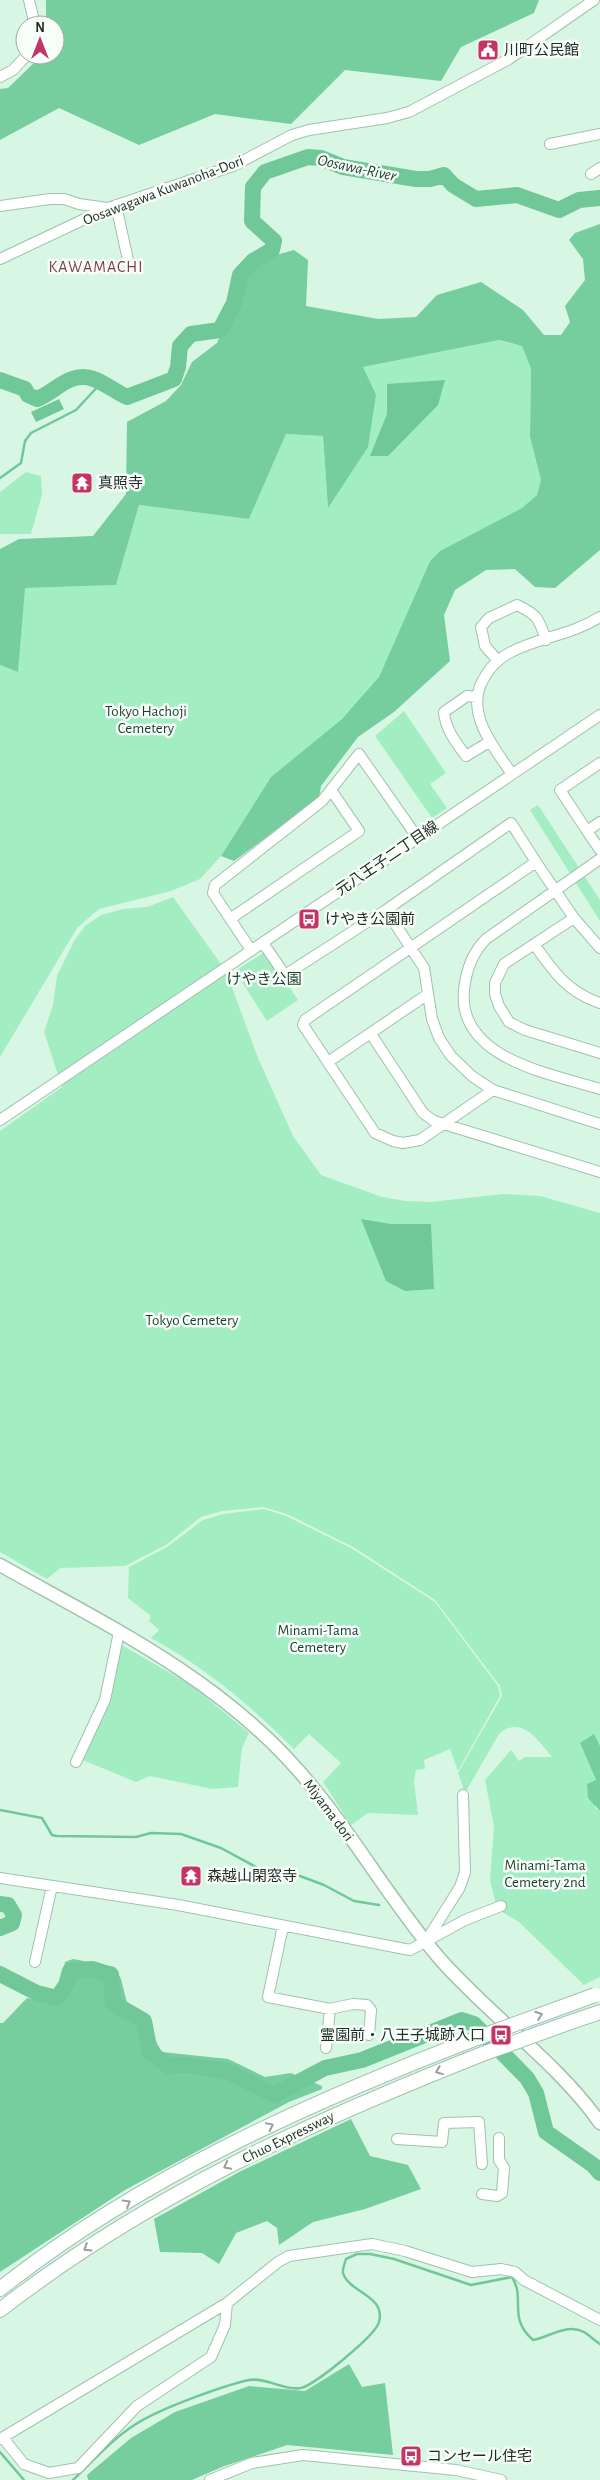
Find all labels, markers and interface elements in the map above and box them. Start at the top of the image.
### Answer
north arrow [15,15,65,65]
text: N [35,21,45,35]
public building icon: 川町公民館 [476,38,500,62]
place label: 川町公民館 [504,42,579,58]
water label: Oosawa-River [316,152,398,184]
street label: Oosawagawa Kuwanoha-Dori [81,153,245,228]
district label: KAWAMACHI [48,259,144,275]
temple icon: 真照寺 [70,471,94,495]
place label: 真照寺 [98,475,143,491]
park label: Tokyo Hachoji Cemetery [105,704,187,736]
street label: 元八王子二丁目線 [333,818,441,898]
bus stop icon: けやき公園前 [297,907,321,931]
place label: けやき公園前 [325,911,415,927]
park label: けやき公園 [226,971,302,987]
park label: Tokyo Cemetery [146,1313,239,1328]
park label: Minami-Tama Cemetery [277,1623,359,1655]
street label: Miyama dori [301,1777,357,1844]
park label: Minami-Tama Cemetery 2nd [504,1858,586,1890]
temple icon: 森越山閑窓寺 [179,1864,203,1888]
place label: 森越山閑窓寺 [207,1868,297,1884]
one-way arrow [534,2011,543,2021]
bus stop icon: 霊園前・八王子城跡入口 [489,2023,513,2047]
place label: 霊園前・八王子城跡入口 [320,2027,485,2043]
one-way arrow [436,2065,444,2075]
street label: Chuo Expressway [240,2108,337,2166]
one-way arrow [265,2122,274,2132]
one-way arrow [224,2160,233,2170]
one-way arrow [122,2199,131,2209]
one-way arrow [84,2241,93,2251]
bus stop icon: コンセール住宅 [399,2444,423,2468]
place label: コンセール住宅 [427,2448,532,2464]

